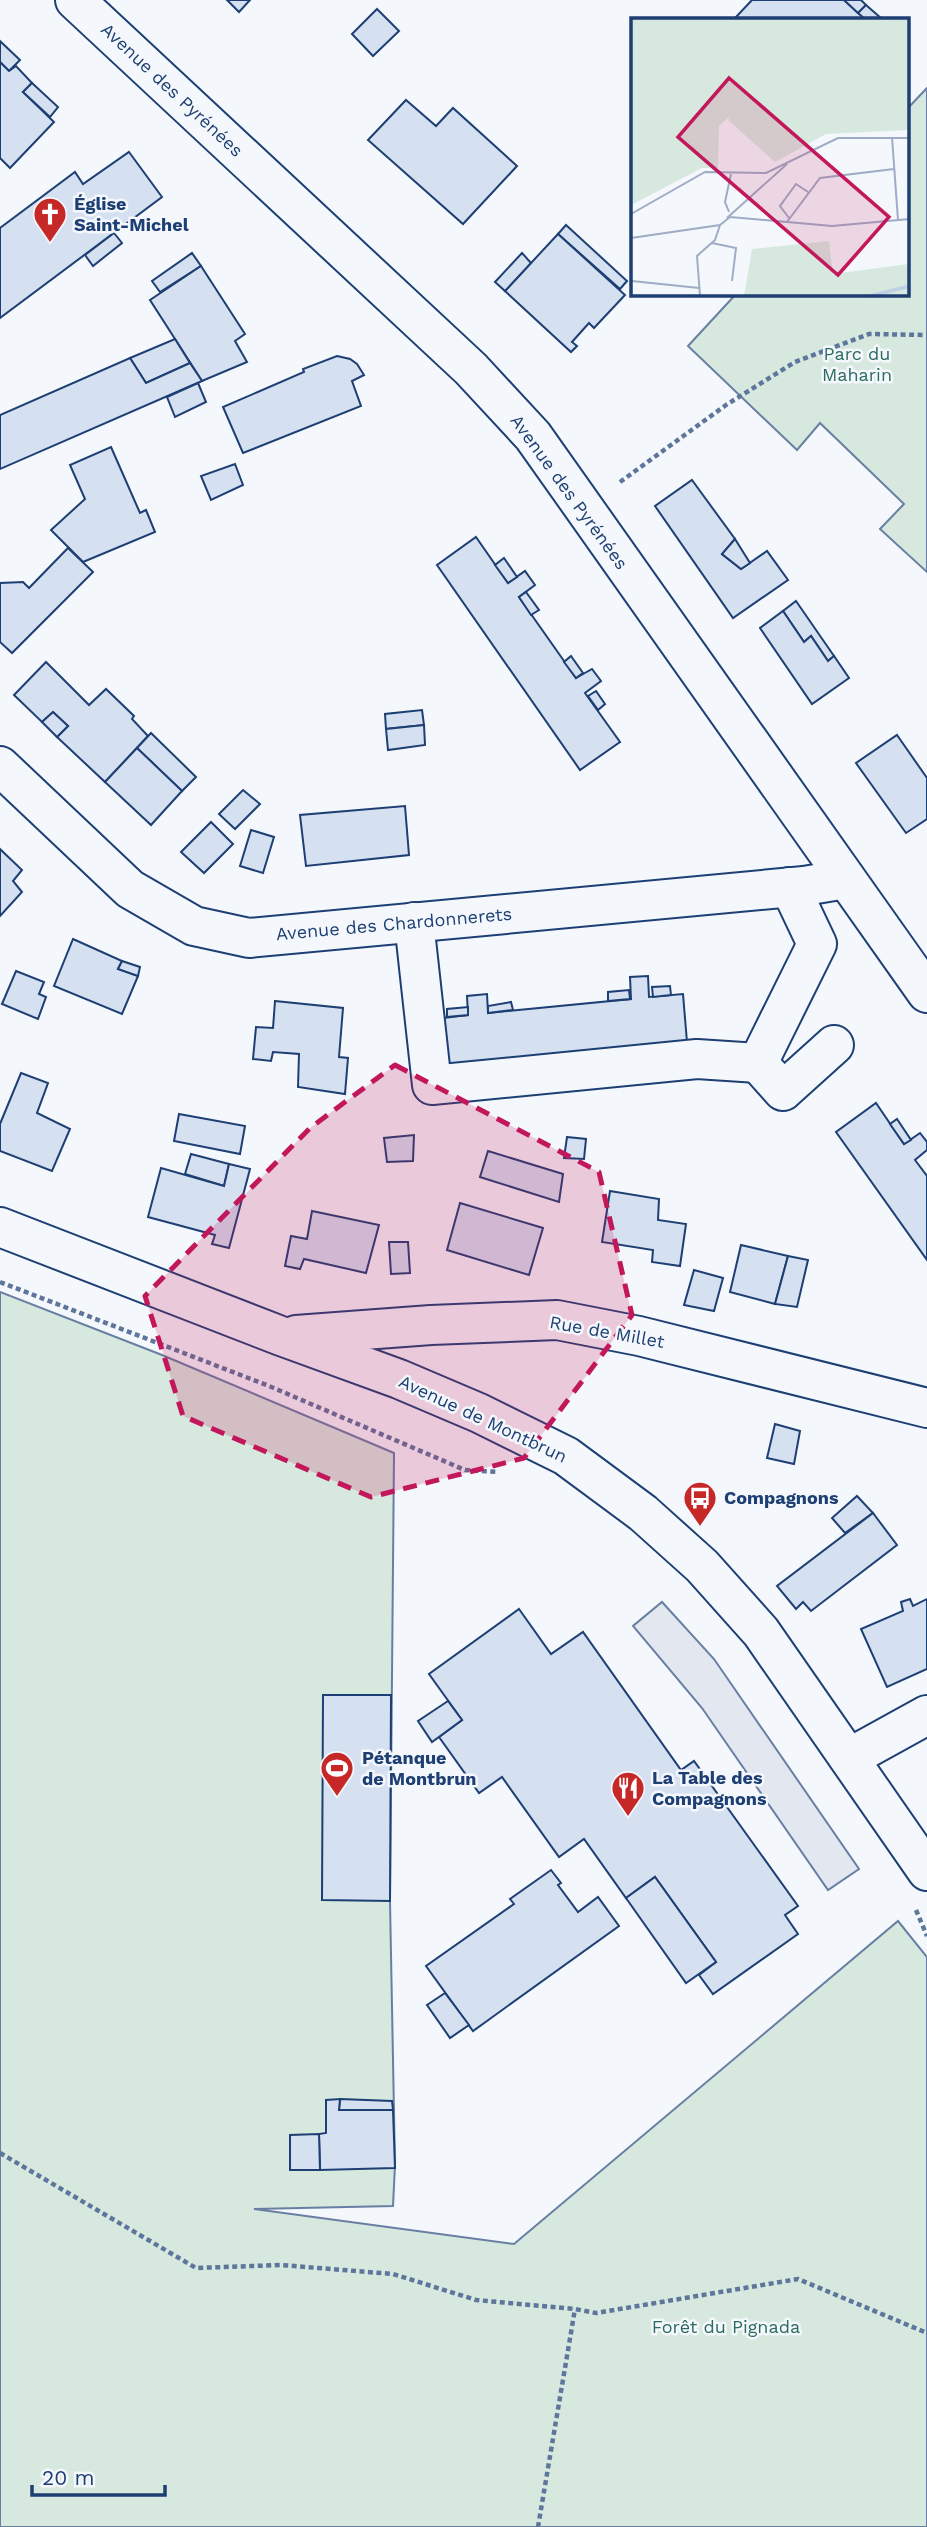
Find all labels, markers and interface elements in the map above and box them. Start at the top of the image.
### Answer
street label: Avenue des Pyrénées [97,18,248,161]
inset map [631,18,909,296]
place label: Église Saint-Michel [74,193,189,235]
church icon: Église Saint-Michel [31,195,69,244]
park label: Parc du Maharin [822,343,892,385]
street label: Avenue des Pyrénées [506,410,633,573]
street label: Avenue des Chardonnerets [275,903,513,944]
street label: Rue de Millet [548,1311,667,1352]
street label: Avenue de Montbrun [396,1370,571,1467]
bus stop icon: Compagnons [681,1479,719,1528]
place label: Compagnons [724,1487,839,1508]
place label: Pétanque de Montbrun [362,1747,476,1789]
sports icon: Pétanque de Montbrun [318,1749,356,1798]
place label: La Table des Compagnons [652,1767,767,1809]
restaurant icon: La Table des Compagnons [609,1769,647,1818]
park label: Forêt du Pignada [652,2316,800,2337]
scale bar [32,2454,164,2498]
text: 20 m [42,2465,94,2490]

